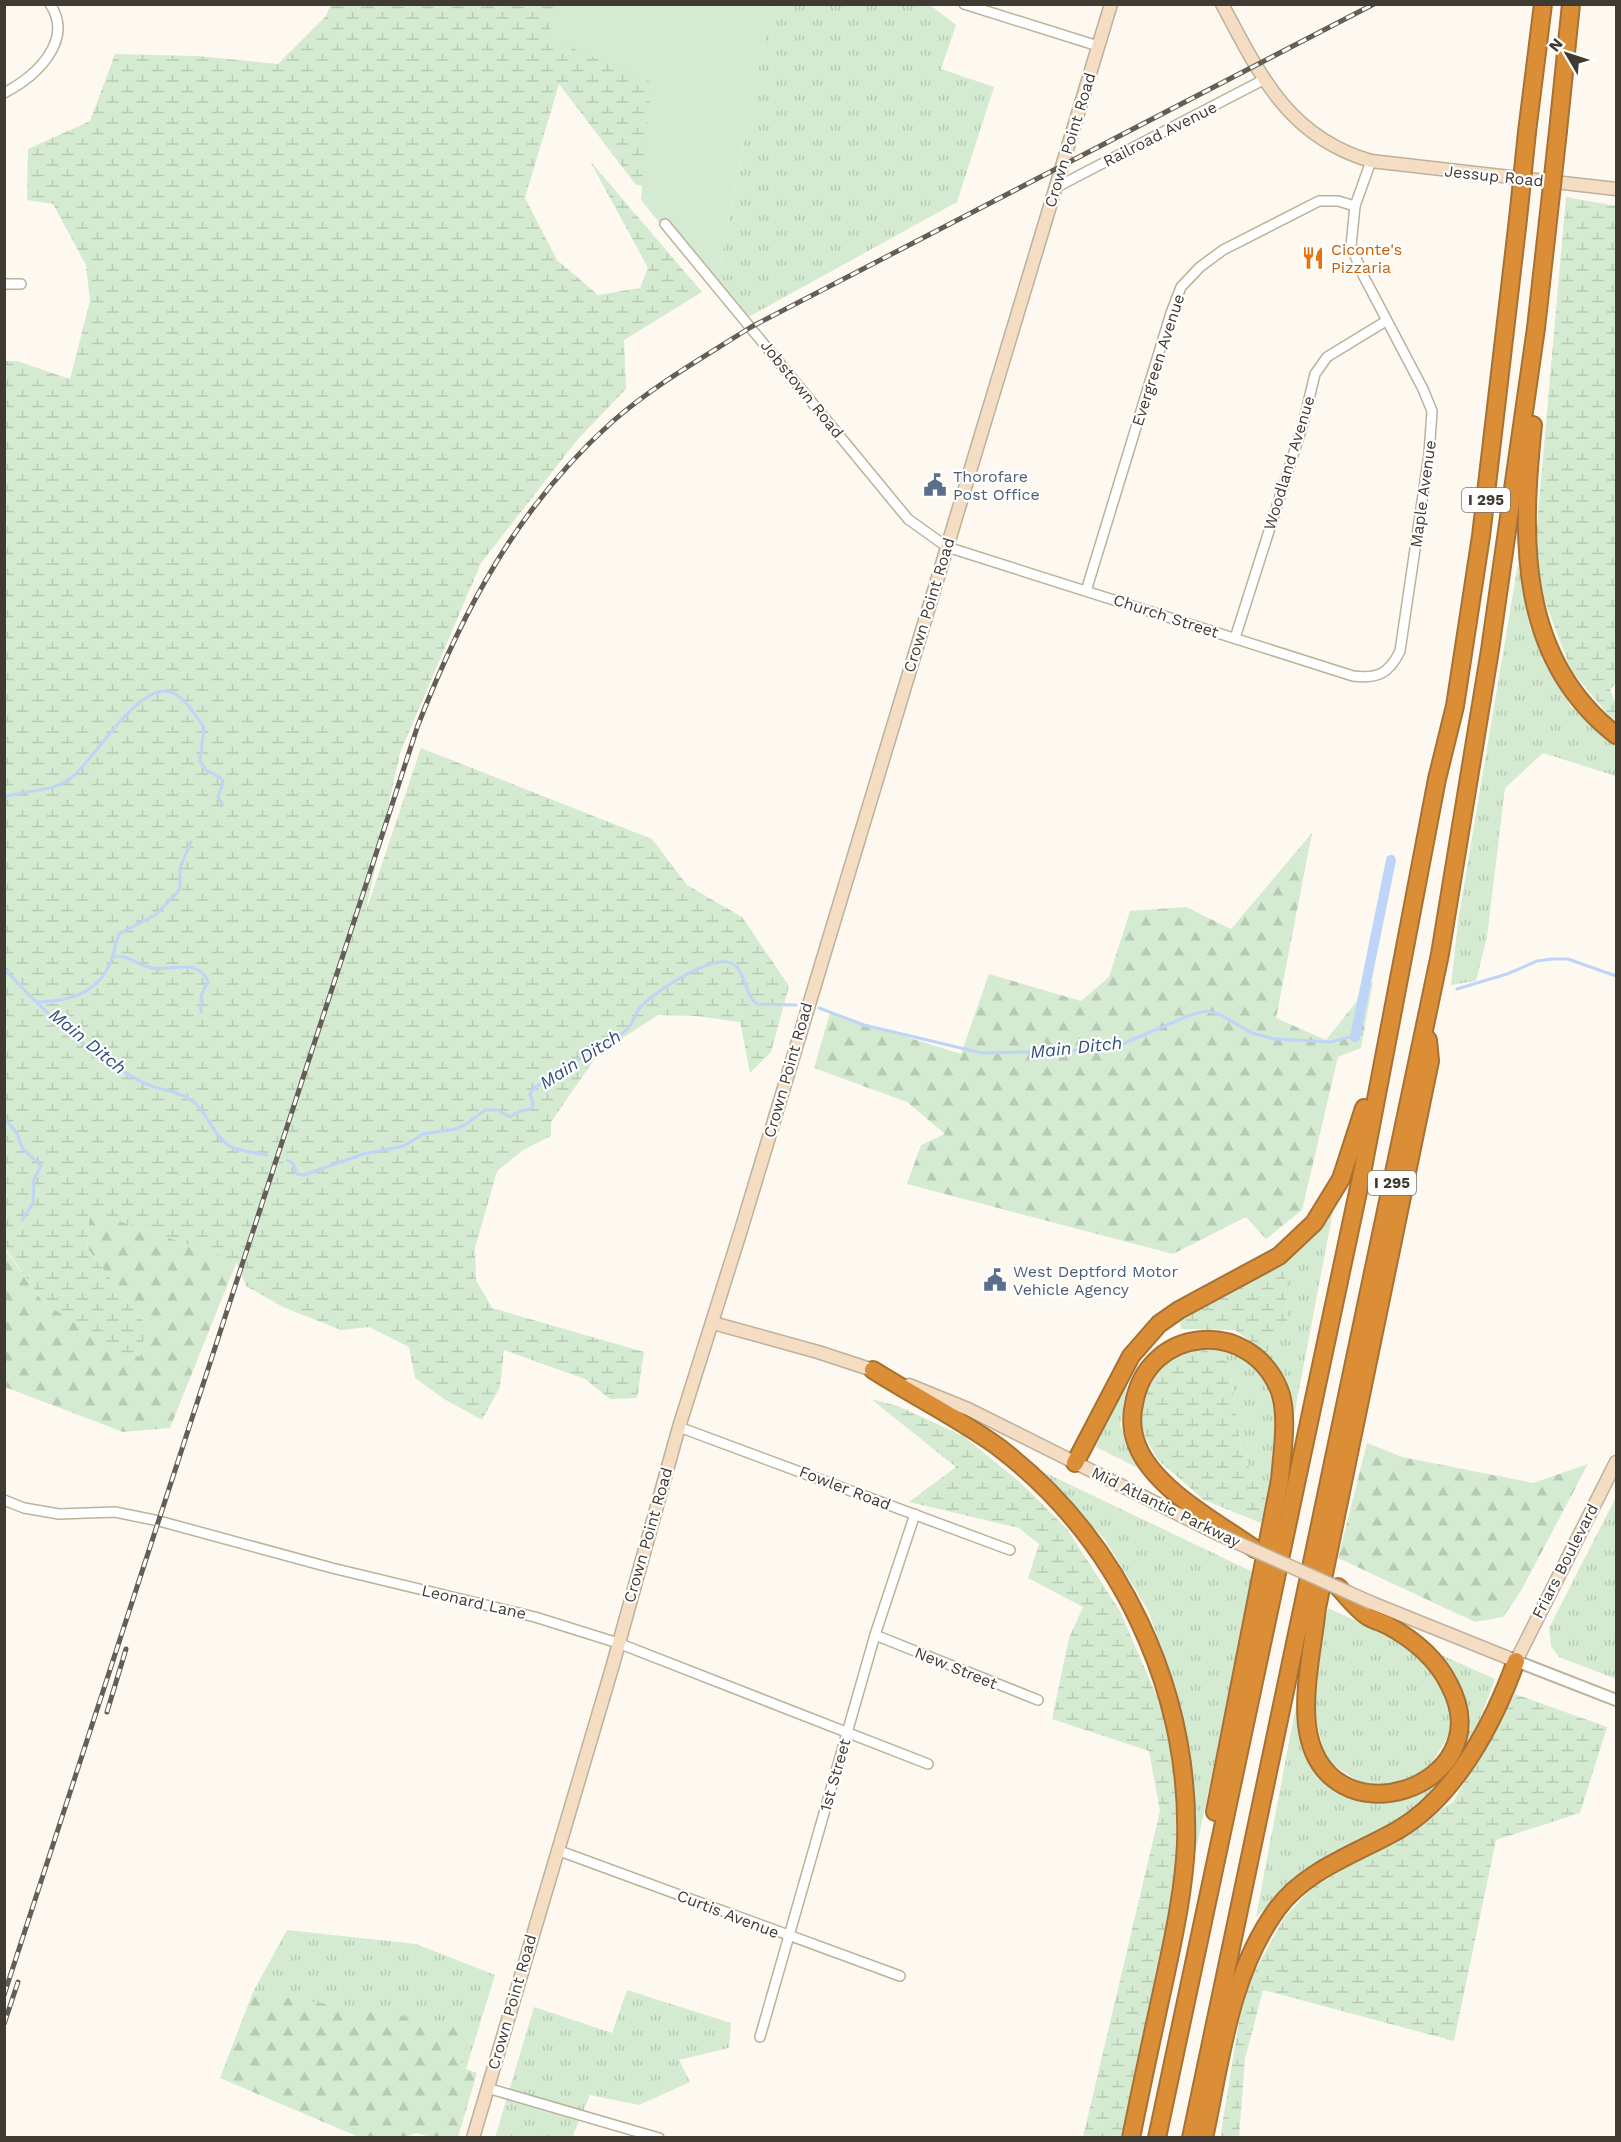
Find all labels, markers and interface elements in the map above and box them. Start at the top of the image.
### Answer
north arrow [1537,24,1597,84]
text: N [1545,34,1567,55]
street label: Crown Point Road [1040,70,1100,210]
street label: Railroad Avenue [1100,97,1220,171]
street label: Jessup Road [1444,161,1544,191]
place label: Ciconte's Pizzaria [1331,240,1402,277]
restaurant icon: Ciconte's Pizzaria [1300,245,1326,271]
street label: Evergreen Avenue [1128,291,1188,429]
street label: Jobstown Road [757,336,847,442]
street label: Woodland Avenue [1260,394,1318,532]
street label: Maple Avenue [1406,439,1440,549]
place label: Thorofare Post Office [953,467,1040,504]
public building icon: Thorofare Post Office [922,472,948,498]
road number: I 295 [1462,488,1510,512]
street label: Crown Point Road [899,535,959,675]
street label: Church Street [1111,590,1221,642]
street label: Crown Point Road [760,1000,816,1140]
water label: Main Ditch [45,1004,131,1078]
water label: Main Ditch [536,1025,624,1093]
water label: Main Ditch [1029,1032,1123,1062]
road number: I 295 [1368,1171,1416,1195]
place label: West Deptford Motor Vehicle Agency [1013,1262,1178,1299]
public building icon: West Deptford Motor Vehicle Agency [982,1267,1008,1293]
street label: Fowler Road [797,1462,893,1514]
street label: Mid Atlantic Parkway [1089,1463,1244,1552]
street label: Crown Point Road [620,1465,676,1605]
street label: Friars Boulevard [1528,1500,1602,1622]
street label: Leonard Lane [420,1581,528,1623]
street label: New Street [912,1643,1000,1693]
street label: 1st Street [816,1736,855,1814]
street label: Curtis Avenue [674,1886,782,1942]
street label: Crown Point Road [484,1932,540,2072]

